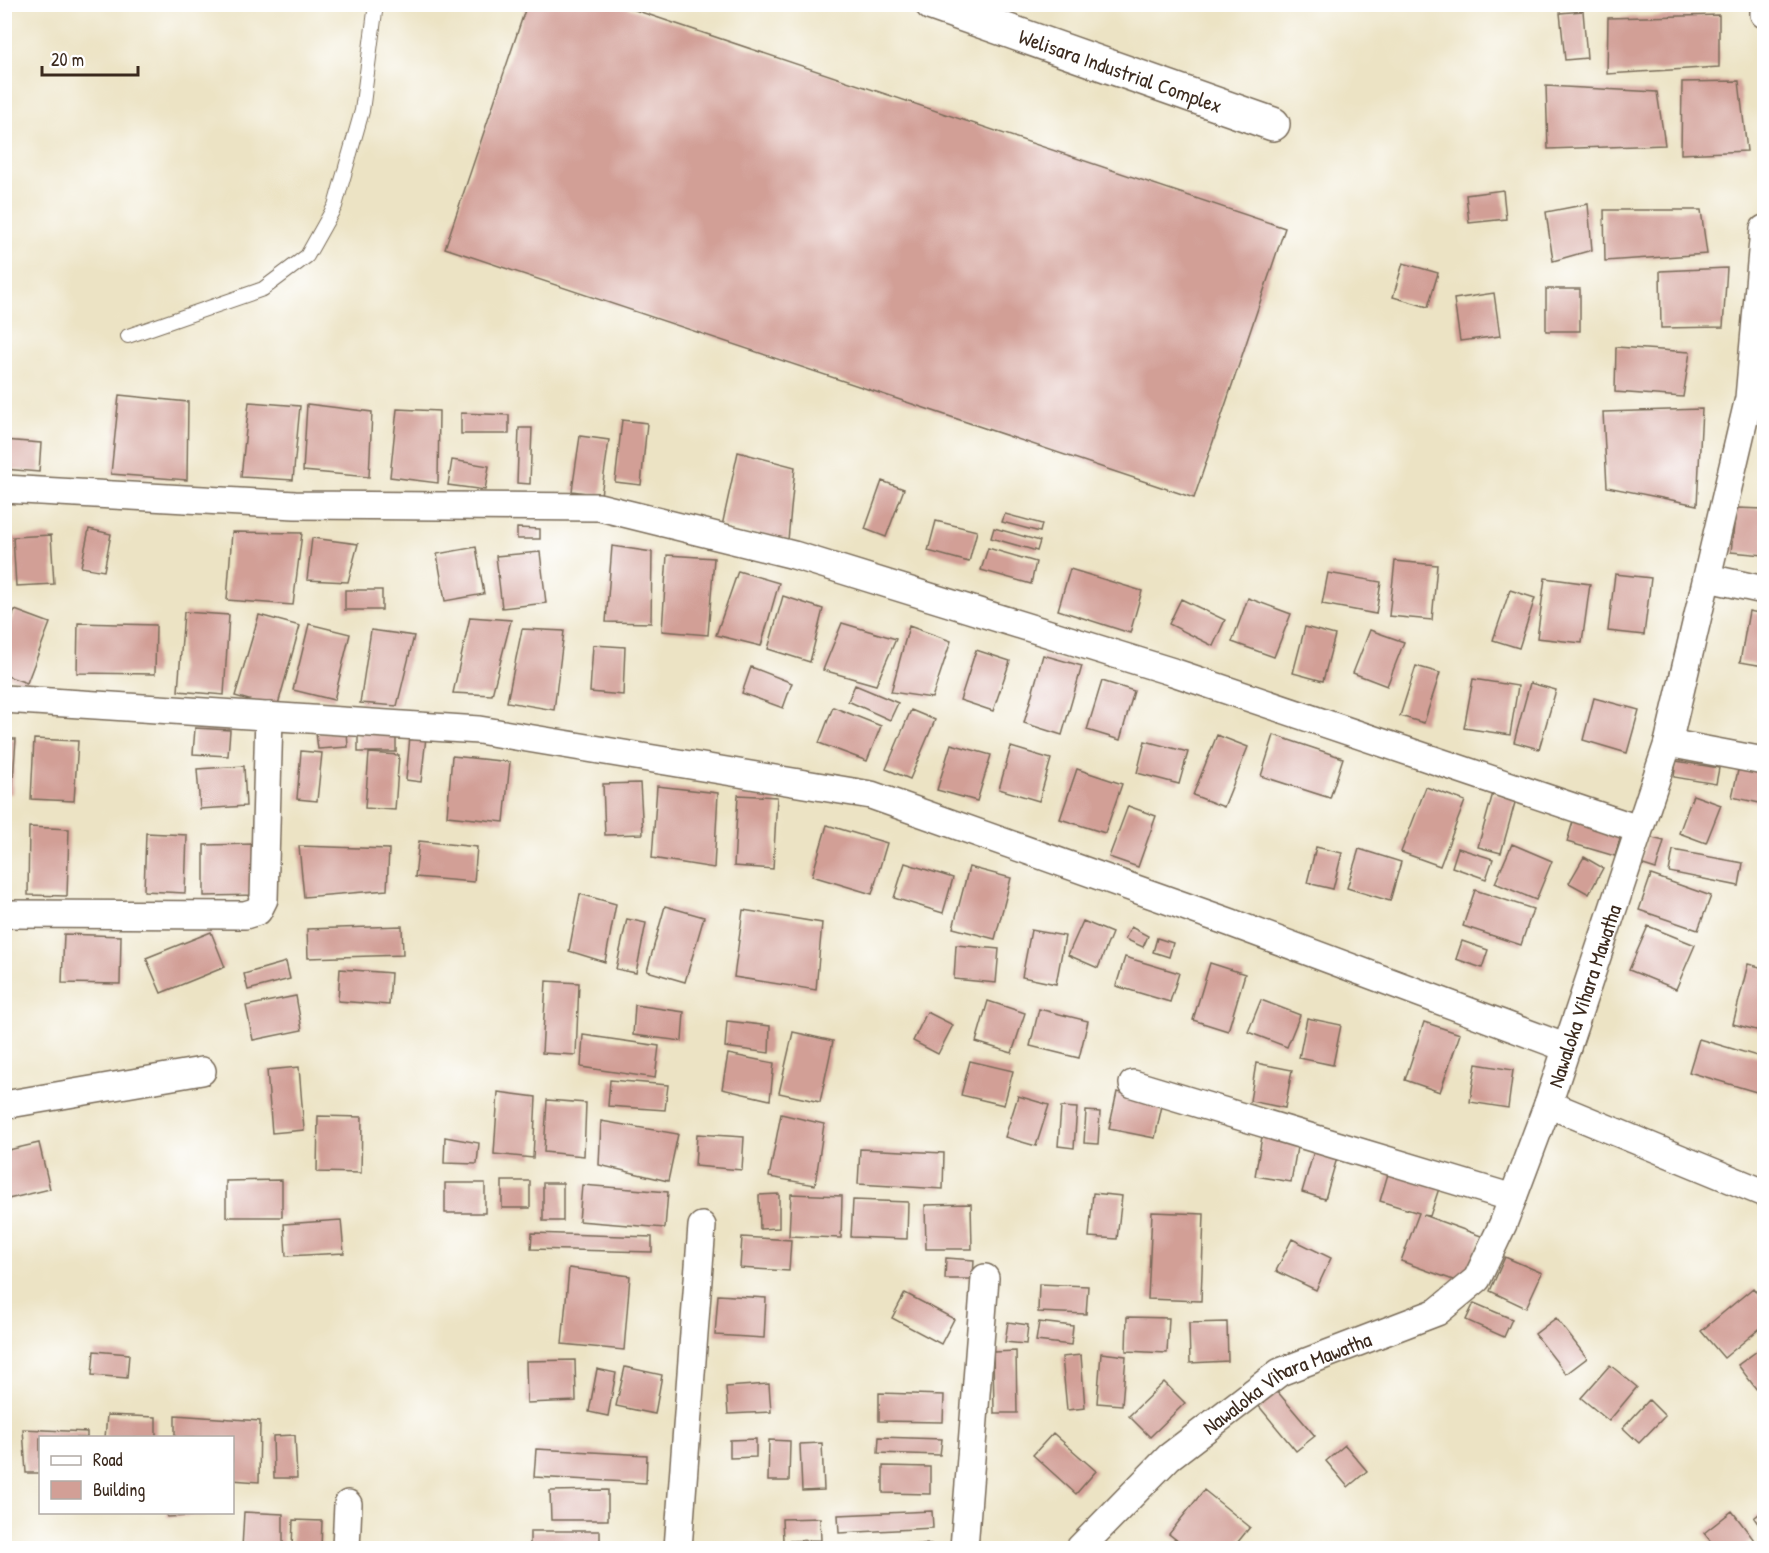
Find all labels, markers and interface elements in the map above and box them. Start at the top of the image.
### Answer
street label: Welisara Industrial Complex [1015,21,1226,120]
scale bar [42,39,138,77]
text: 20 m [51,47,84,72]
street label: Nawaloka Vihara Mawatha [1540,901,1628,1091]
street label: Nawaloka Vihara Mawatha [1196,1324,1375,1441]
legend [39,1436,234,1514]
text: Road [93,1447,123,1472]
text: Building [93,1477,145,1502]

